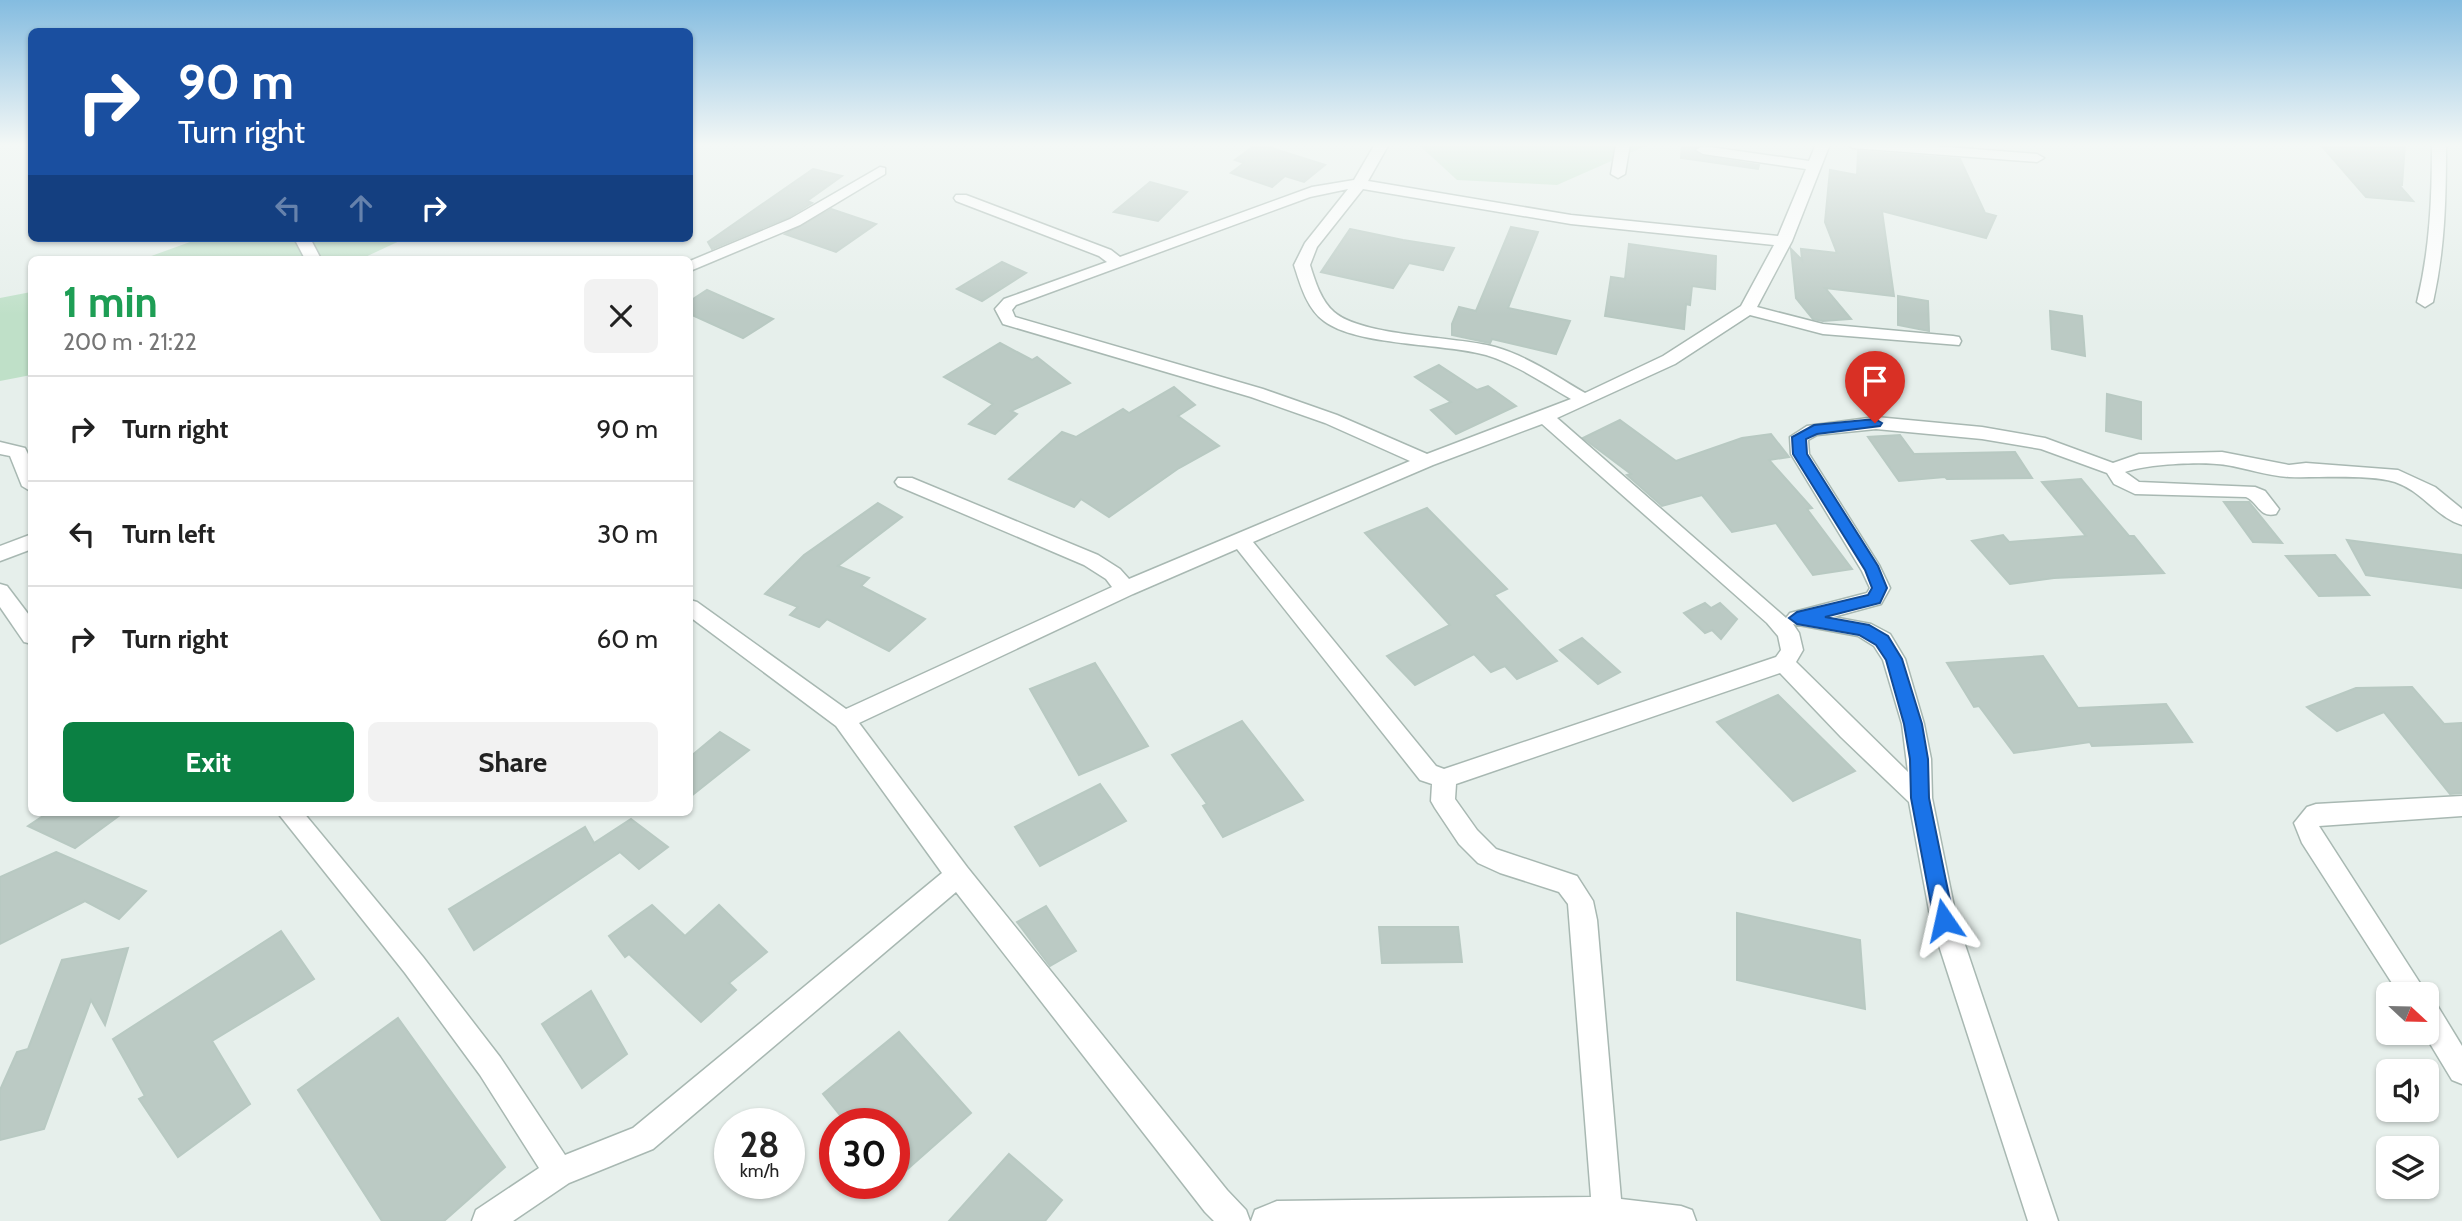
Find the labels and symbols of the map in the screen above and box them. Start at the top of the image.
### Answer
pin [1845,351,1905,423]
position arrow [1907,883,1981,957]
north arrow [2376,982,2440,1045]
speed limit sign: 30 [819,1108,910,1199]

